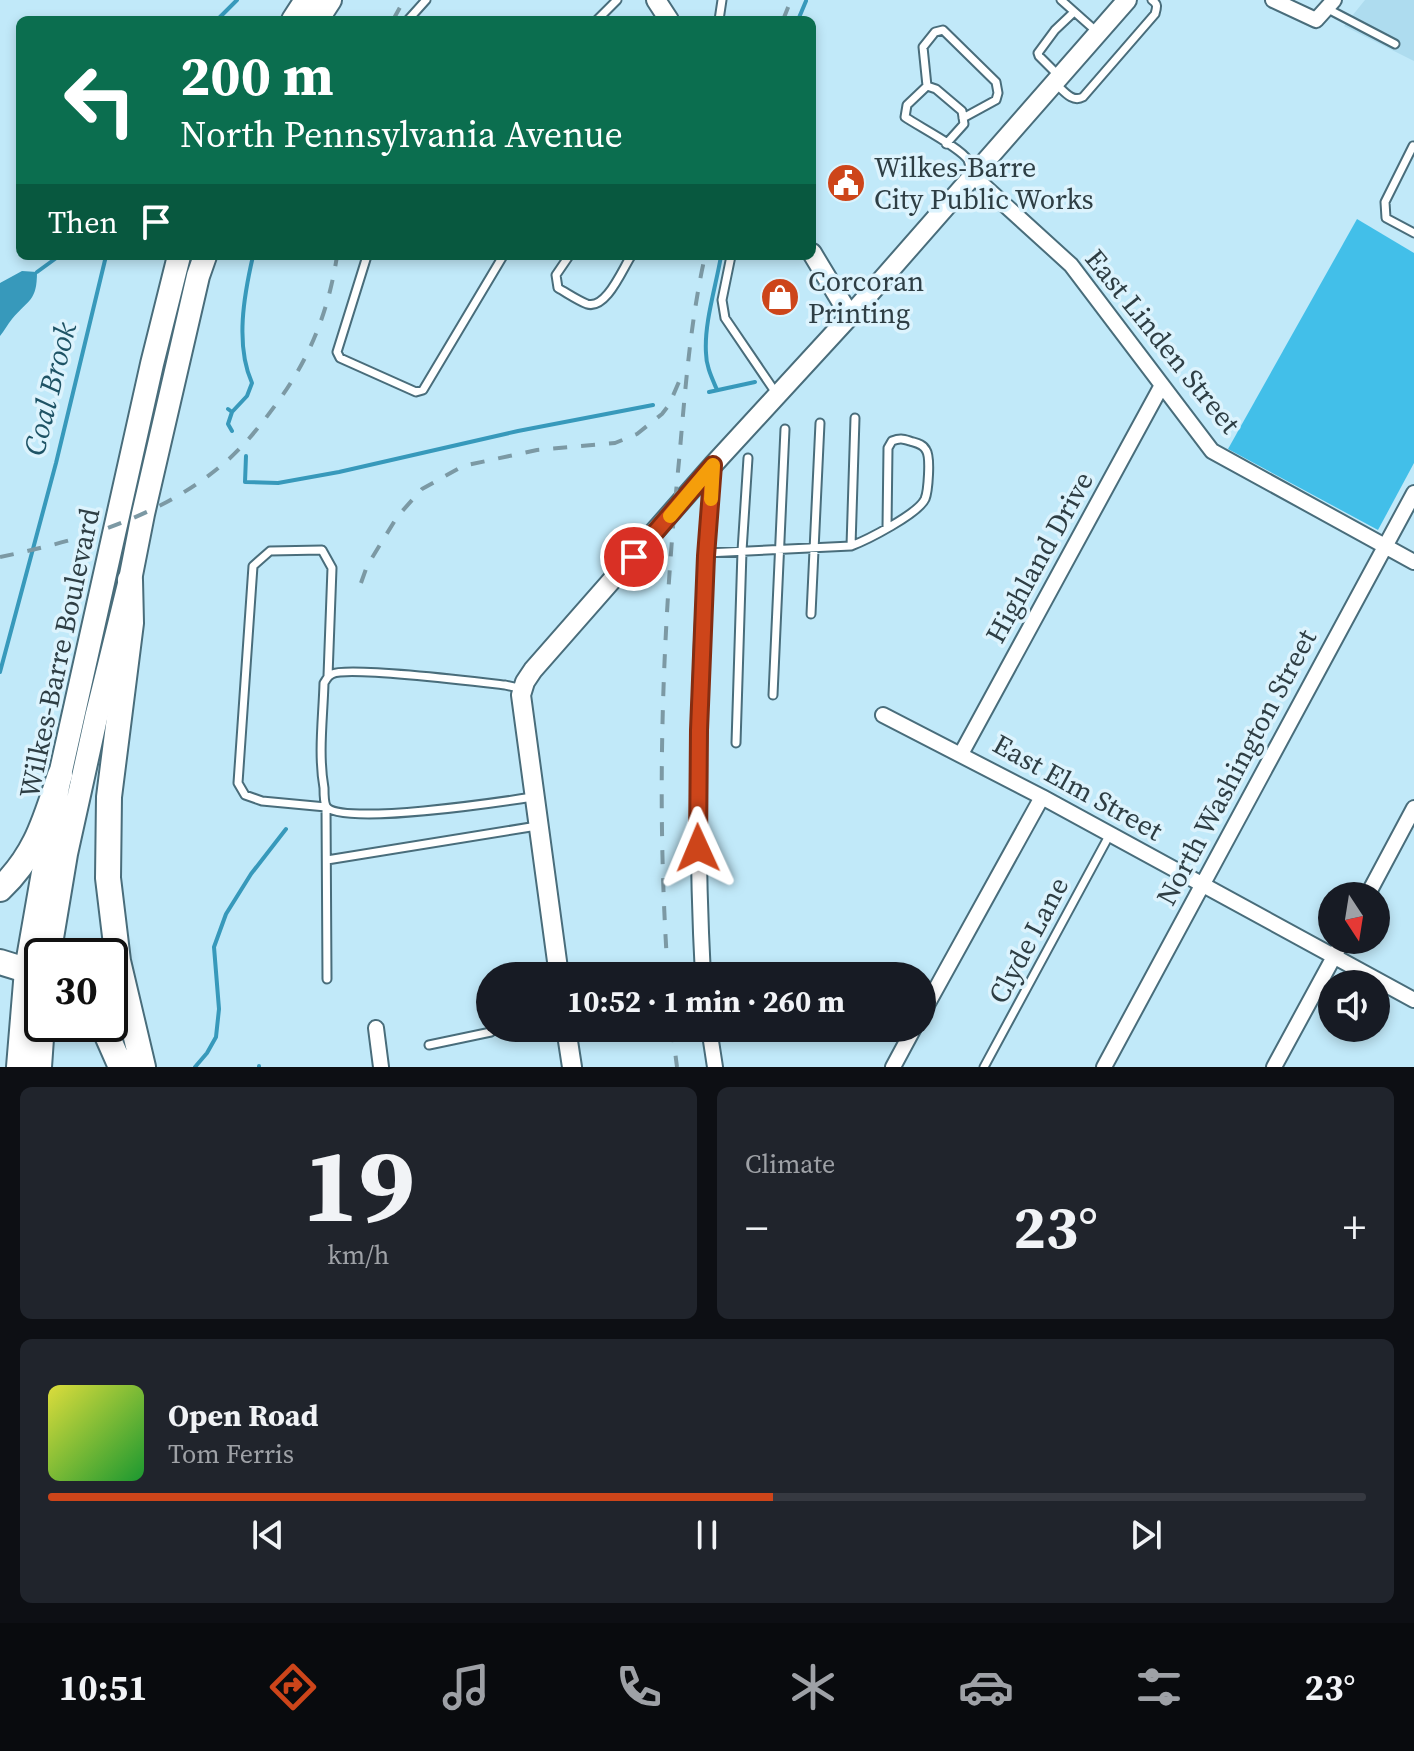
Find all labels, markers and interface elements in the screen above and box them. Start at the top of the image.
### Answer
text: 200 m [180,37,334,114]
icon: left [48,48,152,152]
text: North Pennsylvania Avenue [180,110,623,159]
place label: Wilkes-Barre City Public Works [874,148,1094,218]
public building icon: Wilkes-Barre City Public Works [825,162,867,204]
icon: arrive [134,200,178,244]
text: Then [48,202,118,243]
street label: East Linden Street [1077,241,1250,442]
place label: Corcoran Printing [808,262,924,332]
shop icon: Corcoran Printing [759,276,801,318]
water label: Coal Brook [13,317,86,460]
street label: Highland Drive [976,464,1102,650]
street label: Wilkes-Barre Boulevard [10,504,108,801]
pin [600,523,668,591]
icon: arrive [612,535,656,579]
street label: North Washington Street [1147,621,1325,912]
street label: East Elm Street [986,725,1170,850]
position arrow [656,806,740,890]
street label: Clyde Lane [979,870,1077,1010]
north arrow [1318,882,1390,954]
map controls [1318,882,1390,1042]
speed limit sign: 30 [24,938,128,1042]
button: sound [1318,970,1390,1042]
text: 10:52 · 1 min · 260 m [567,981,845,1022]
text: 19 [302,1113,415,1256]
text: Climate [745,1146,835,1182]
text: 23° [1013,1186,1098,1268]
text: − [745,1197,768,1258]
text: + [1343,1197,1366,1258]
text: km/h [328,1237,389,1273]
text: Open Road [168,1395,319,1436]
text: Tom Ferris [168,1436,294,1472]
icon: previous [246,1513,290,1557]
icon: pause [685,1513,729,1557]
icon: next [1124,1513,1168,1557]
icon: directions [265,1659,321,1715]
icon: music [438,1659,494,1715]
icon: phone [611,1659,667,1715]
icon: climate [785,1659,841,1715]
icon: car [958,1659,1014,1715]
icon: filters [1131,1659,1187,1715]
text: 10:51 [59,1663,148,1712]
text: 23° [1304,1663,1355,1712]

